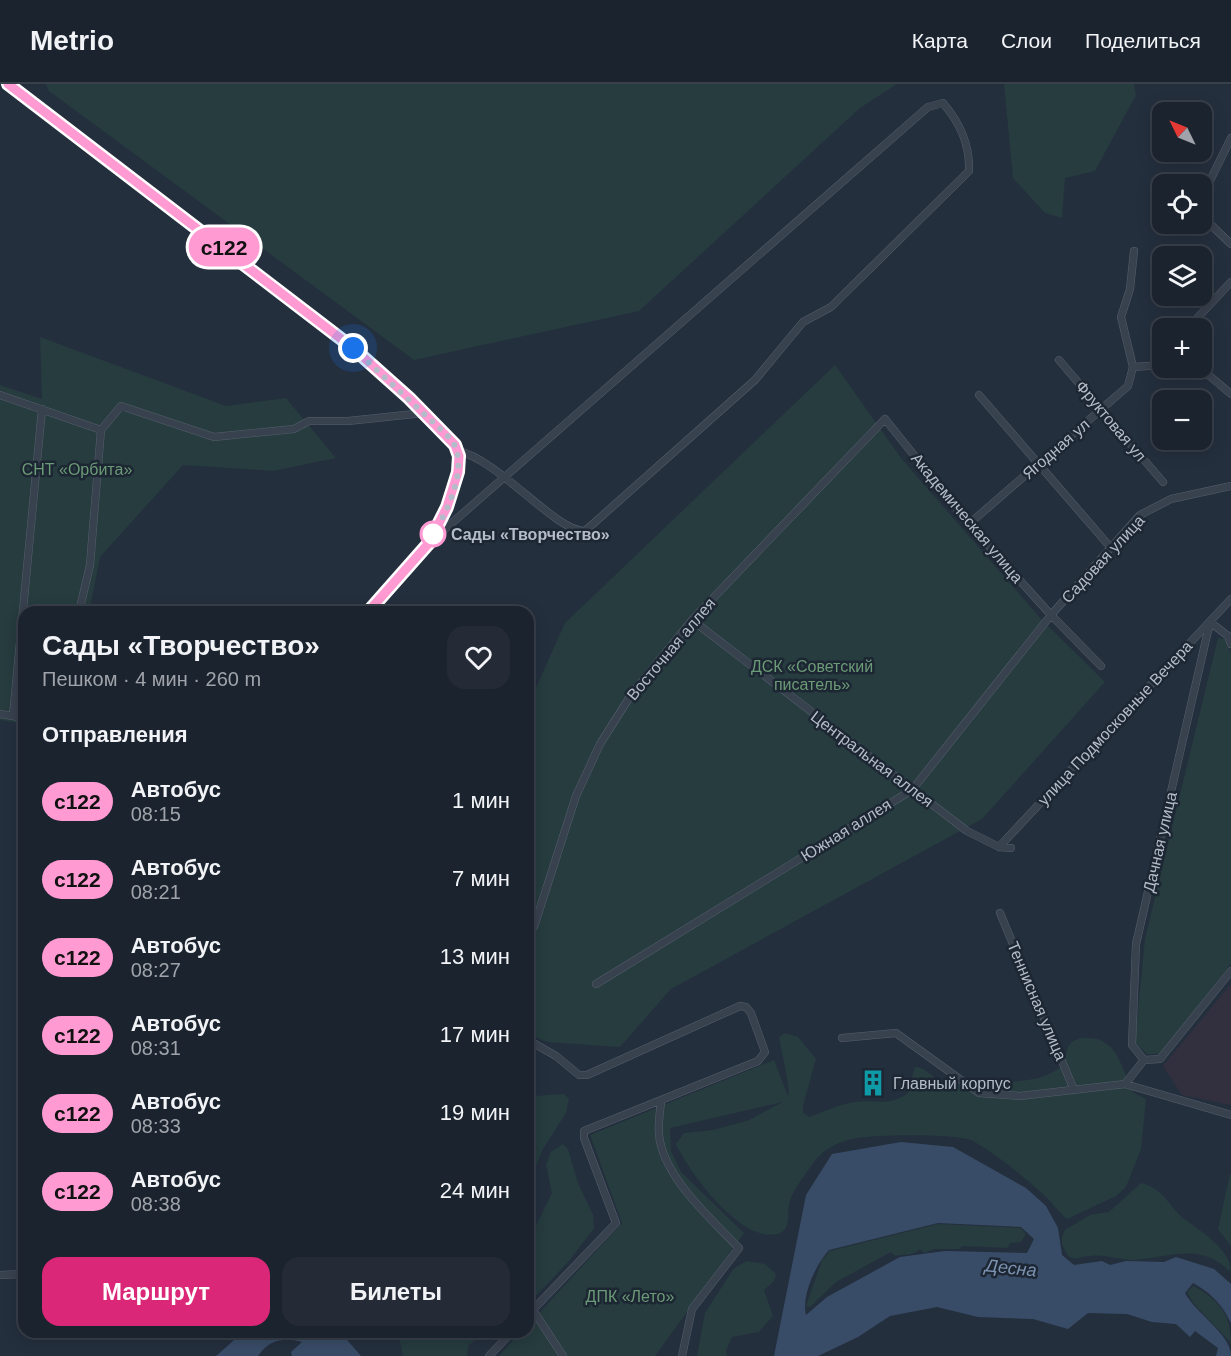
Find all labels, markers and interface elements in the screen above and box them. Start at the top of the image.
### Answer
text: Metrio [30,25,114,56]
text: Карта [912,29,968,52]
text: Слои [1001,29,1052,52]
text: Поделиться [1085,29,1201,52]
north arrow [1152,102,1212,162]
map controls [1152,102,1212,450]
button: locate [1152,174,1212,234]
line badge: с122 [182,228,266,266]
text: с122 [201,236,247,259]
button: layers [1152,246,1212,306]
button: + [1152,318,1212,378]
your location [338,333,368,363]
street label: Фруктовая ул [1073,377,1149,465]
button: − [1152,390,1212,450]
street label: Ягодная ул [1019,415,1093,483]
street label: Академическая улица [908,450,1026,586]
park label: СНТ «Орбита» [22,461,132,478]
street label: Садовая улица [1058,512,1148,606]
marker: Сады «Творчество» [420,521,446,547]
place label: Сады «Творчество» [451,526,610,543]
street label: Восточная аллея [623,595,719,703]
button: heart [447,626,510,689]
text: Сады «Творчество» [42,630,320,661]
street label: улица Подмосковные Вечера [1034,637,1196,809]
park label: ДСК «Советский писатель» [751,658,873,693]
text: Пешком · 4 мин · 260 m [42,668,261,690]
street label: Центральная аллея [808,708,936,810]
text: Отправления [42,722,188,747]
text: Автобус [131,777,221,802]
text: 1 мин [452,788,510,813]
text: с122 [54,790,101,813]
street label: Дачная улица [1140,790,1180,894]
street label: Южная аллея [798,796,894,864]
text: 08:15 [131,803,181,825]
text: Автобус [131,855,221,880]
text: 7 мин [452,866,510,891]
text: с122 [54,868,101,891]
text: 08:21 [131,881,181,903]
text: Автобус [131,933,221,958]
street label: Теннисная улица [1004,939,1070,1063]
text: 13 мин [440,944,510,969]
text: с122 [54,946,101,969]
text: 08:27 [131,959,181,981]
text: Автобус [131,1011,221,1036]
text: 17 мин [440,1022,510,1047]
text: с122 [54,1024,101,1047]
text: 08:31 [131,1037,181,1059]
building icon: Главный корпус [858,1068,888,1098]
place label: Главный корпус [893,1075,1011,1092]
text: Автобус [131,1089,221,1114]
text: 19 мин [440,1100,510,1125]
text: с122 [54,1102,101,1125]
text: 08:33 [131,1115,181,1137]
text: Автобус [131,1167,221,1192]
text: 24 мин [440,1178,510,1203]
text: с122 [54,1180,101,1203]
text: 08:38 [131,1193,181,1215]
water label: Десна [982,1255,1038,1281]
button: Маршрут [42,1257,270,1326]
button: Билеты [282,1257,510,1326]
park label: ДПК «Лето» [586,1288,675,1305]

